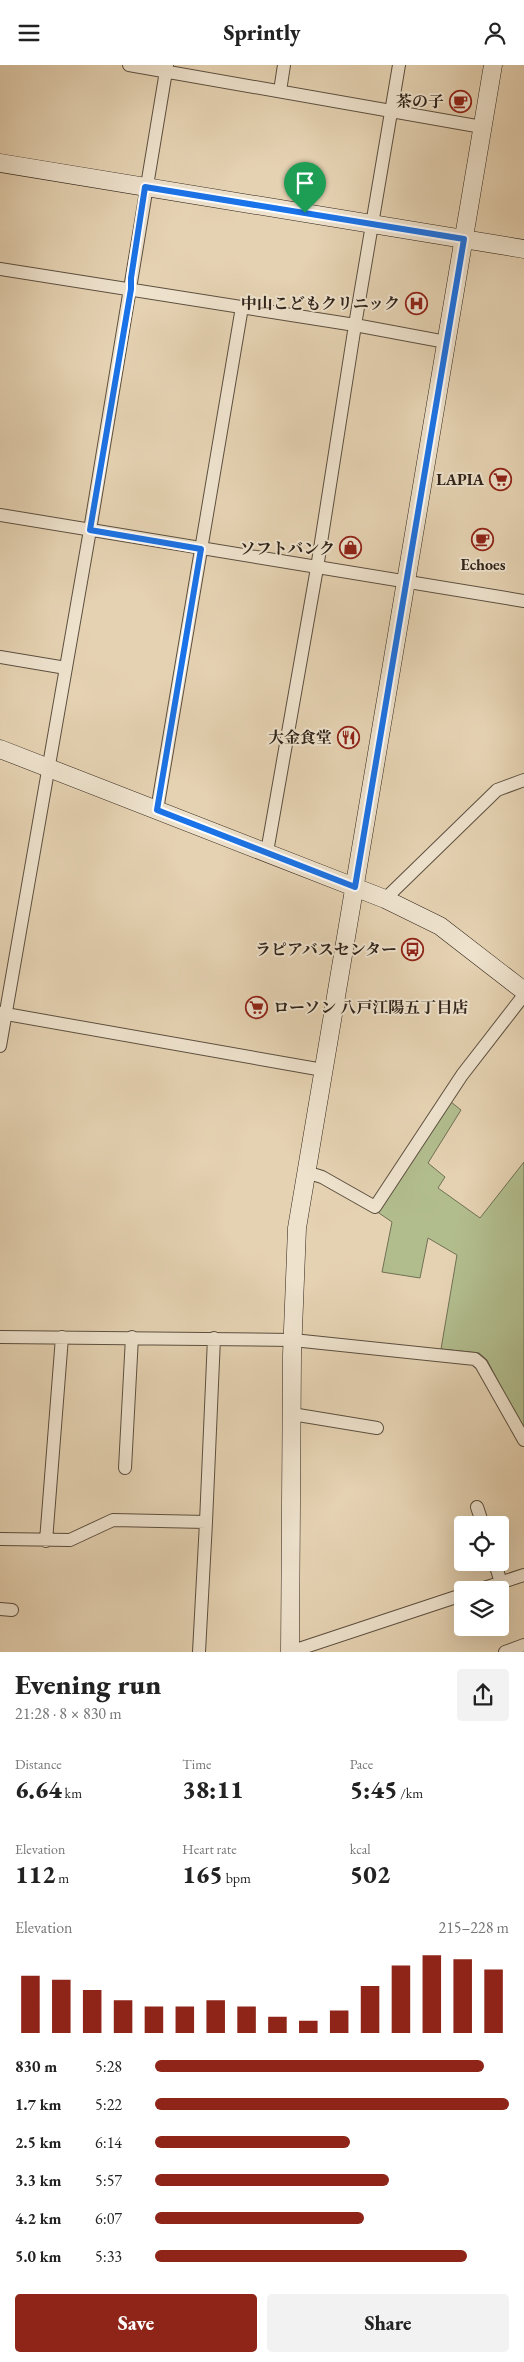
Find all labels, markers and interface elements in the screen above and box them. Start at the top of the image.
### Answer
text: Sprintly [223,18,301,47]
icon: menu [15,19,43,47]
icon: person [481,19,509,47]
cafe icon: 茶の子 [448,89,472,113]
place label: 茶の子 [396,91,444,112]
pin [284,162,326,213]
icon: arrive [291,169,319,197]
hospital icon: 中山こどもクリニック [404,291,428,315]
place label: 中山こどもクリニック [241,293,400,314]
supermarket icon: LAPIA [488,467,512,491]
place label: LAPIA [436,469,484,490]
cafe icon: Echoes [471,528,495,552]
shop icon: ソフトバンク [339,536,363,560]
place label: ソフトバンク [240,538,335,559]
place label: Echoes [461,554,506,575]
restaurant icon: 大金食堂 [336,725,360,749]
place label: 大金食堂 [268,727,332,748]
bus stop icon: ラピアバスセンター [401,937,425,961]
place label: ラピアバスセンター [255,939,397,960]
supermarket icon: ローソン 八戸江陽五丁目店 [245,995,269,1019]
place label: ローソン 八戸江陽五丁目店 [273,997,468,1018]
map controls [454,1516,509,1636]
button: locate [454,1516,509,1571]
button: layers [454,1581,509,1636]
text: Evening run [15,1666,161,1702]
button: share [457,1669,509,1721]
text: 21:28 · 8 × 830 m [15,1703,122,1724]
text: Distance [15,1755,62,1773]
text: Time [182,1755,212,1773]
text: Pace [350,1755,373,1773]
text: 6.64 [15,1773,62,1805]
text: 38:11 [182,1773,244,1805]
text: 5:45 [350,1773,397,1805]
text: km [62,1784,82,1802]
text: /km [397,1784,423,1802]
text: Elevation [15,1840,65,1858]
text: Heart rate [182,1840,237,1858]
text: kcal [350,1840,371,1858]
text: 112 [15,1858,56,1890]
text: 165 [182,1858,223,1890]
text: 502 [350,1858,390,1890]
text: m [56,1869,69,1887]
text: bpm [223,1869,251,1887]
text: Elevation [15,1917,73,1938]
text: 215–228 m [438,1917,509,1938]
text: 830 m [15,2056,57,2077]
text: 5:28 [95,2056,122,2077]
text: 1.7 km [15,2094,61,2115]
text: 5:22 [95,2094,122,2115]
text: 2.5 km [15,2132,61,2153]
text: 6:14 [95,2132,122,2153]
text: 3.3 km [15,2170,61,2191]
text: 5:57 [95,2170,122,2191]
text: 4.2 km [15,2208,61,2229]
text: 6:07 [95,2208,122,2229]
text: 5.0 km [15,2246,61,2267]
text: 5:33 [95,2246,122,2267]
button: Save [15,2294,257,2352]
button: Share [267,2294,509,2352]

